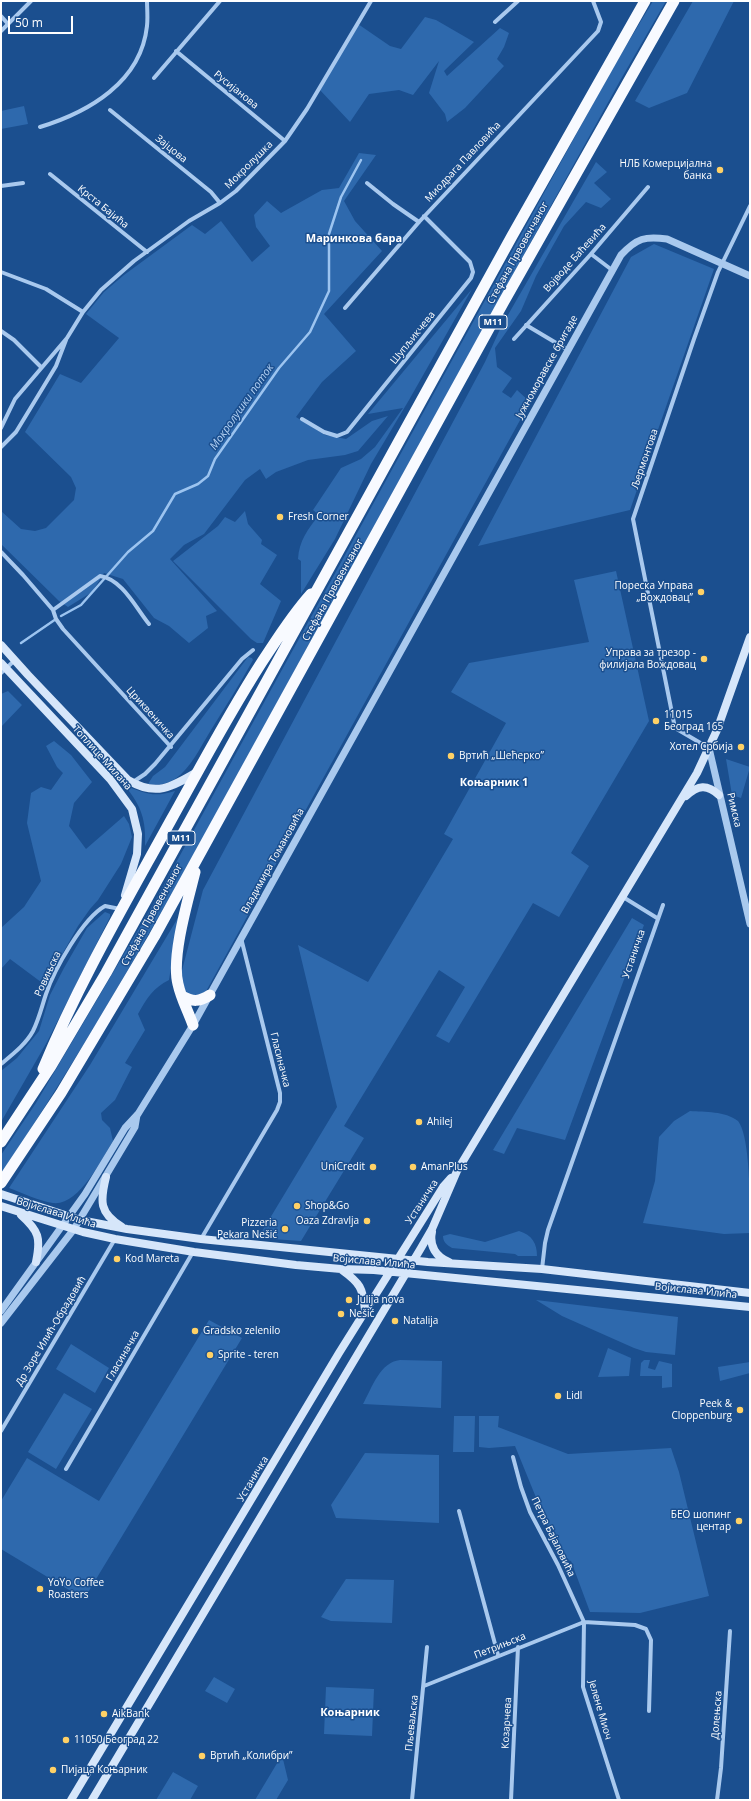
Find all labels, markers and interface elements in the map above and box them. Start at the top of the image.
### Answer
scale bar [10,8,75,34]
text: 50 m [15,14,43,31]
street label: Русијанова [211,68,261,112]
street label: Миодрага Павловића [423,119,503,205]
street label: Зајцова [153,133,189,165]
street label: Мокролушка [223,139,275,191]
place label: НЛБ Комерцијална банка [619,158,712,182]
marker: НЛБ Комерцијална банка [715,165,725,175]
street label: Крста Бајића [75,183,131,231]
street label: Стефана Првовенчаног [485,200,551,306]
street label: Војводе Баћевића [541,221,609,295]
district label: Маринкова бара [306,232,402,246]
street label: Шупљикчева [388,309,438,367]
street label: Јужноморавске бригаде [514,313,580,421]
road number: M11 [479,315,507,329]
water label: Мокролушки поток [207,362,277,452]
street label: Љермонтова [629,427,661,491]
place label: Fresh Corner [288,511,349,523]
marker: Fresh Corner [275,512,285,522]
street label: Стефана Првовенчаног [300,537,366,643]
place label: Пореска Управа „Вождовац” [615,580,693,604]
marker: Пореска Управа „Вождовац” [696,587,706,597]
place label: Управа за трезор - филијала Вождовац [599,647,696,670]
marker: Управа за трезор - филијала Вождовац [699,654,709,664]
street label: Цриквеничка [124,685,176,741]
place label: 11015 Београд 165 [664,709,723,732]
marker: 11015 Београд 165 [651,716,661,726]
street label: Топлице Милана [70,723,134,793]
place label: Хотел Србија [670,741,733,753]
marker: Хотел Србија [736,742,746,752]
place label: Вртић „Шећерко” [459,750,544,762]
marker: Вртић „Шећерко” [446,751,456,761]
district label: Коњарник 1 [460,776,528,790]
street label: Римска [724,791,744,829]
street label: Владимира Томановића [239,806,307,916]
road number: M11 [167,831,195,845]
street label: Стефана Првовенчаног [119,862,185,968]
street label: Устаничка [620,928,648,980]
street label: Ровињска [32,949,64,999]
street label: Гласиначка [267,1031,293,1089]
place label: Ahilej [427,1116,453,1128]
marker: Ahilej [414,1117,424,1127]
place label: UniCredit [321,1161,365,1173]
place label: AmanPlus [421,1161,468,1173]
marker: UniCredit [368,1162,378,1172]
marker: AmanPlus [408,1162,418,1172]
street label: Устаничка [403,1177,441,1227]
street label: Војислава Илића [15,1195,97,1231]
place label: Shop&Go [305,1200,349,1212]
marker: Shop&Go [292,1201,302,1211]
place label: Oaza Zdravlja [296,1215,359,1227]
marker: Oaza Zdravlja [362,1216,372,1226]
place label: Pizzeria Pekara Nešić [217,1217,277,1240]
marker: Pizzeria Pekara Nešić [280,1224,290,1234]
street label: Војислава Илића [332,1252,416,1272]
place label: Kod Mareta [125,1253,179,1265]
marker: Kod Mareta [112,1254,122,1264]
street label: Др Зоре Илић-Обрадовић [13,1274,89,1388]
street label: Војислава Илића [654,1281,738,1301]
place label: Julija nova [357,1294,404,1306]
marker: Julija nova [344,1295,354,1305]
place label: Nešić [349,1308,374,1320]
marker: Nešić [336,1309,346,1319]
place label: Natalija [403,1315,438,1327]
marker: Natalija [390,1316,400,1326]
place label: Gradsko zelenilo [203,1325,280,1337]
marker: Gradsko zelenilo [190,1326,200,1336]
street label: Гласиначка [104,1329,142,1383]
place label: Sprite - teren [218,1349,279,1361]
marker: Sprite - teren [205,1350,215,1360]
place label: Lidl [566,1390,582,1402]
marker: Lidl [553,1391,563,1401]
place label: Peek & Cloppenburg [671,1398,732,1422]
marker: Peek & Cloppenburg [735,1405,745,1415]
street label: Устаничка [235,1454,271,1504]
street label: Петра Бајаловића [529,1495,577,1579]
place label: БЕО шопинг центар [671,1509,731,1532]
marker: БЕО шопинг центар [734,1516,744,1526]
place label: YoYo Coffee Roasters [48,1577,104,1600]
marker: YoYo Coffee Roasters [35,1584,45,1594]
street label: Петрињска [472,1630,528,1662]
street label: Јелене Миоч [586,1679,614,1741]
street label: Долењска [709,1690,725,1740]
street label: Пљеваљска [403,1694,421,1752]
street label: Козарчева [500,1697,514,1749]
district label: Коњарник [320,1706,380,1720]
place label: AikBank [112,1708,150,1720]
marker: AikBank [99,1709,109,1719]
place label: 11050 Београд 22 [74,1734,159,1746]
marker: 11050 Београд 22 [61,1735,71,1745]
place label: Вртић „Колибри” [210,1750,293,1762]
marker: Вртић „Колибри” [197,1751,207,1761]
place label: Пијаца Коњарник [61,1764,148,1776]
marker: Пијаца Коњарник [48,1765,58,1775]

